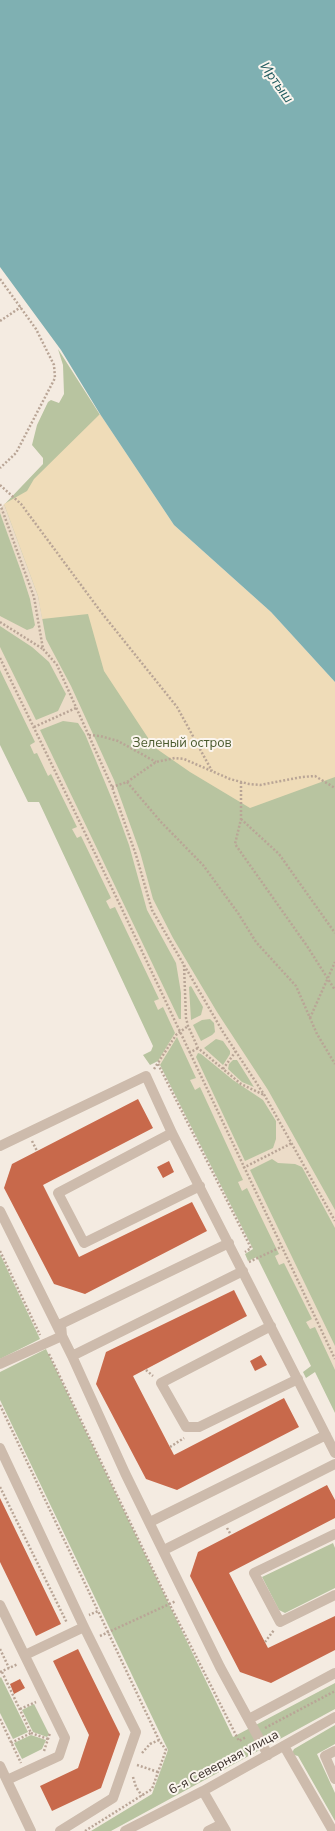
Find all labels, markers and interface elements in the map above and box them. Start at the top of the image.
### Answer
water label: Иртыш [256,59,296,107]
park label: Зеленый остров [132,736,232,752]
street label: 6-я Северная улица [166,1727,282,1799]

